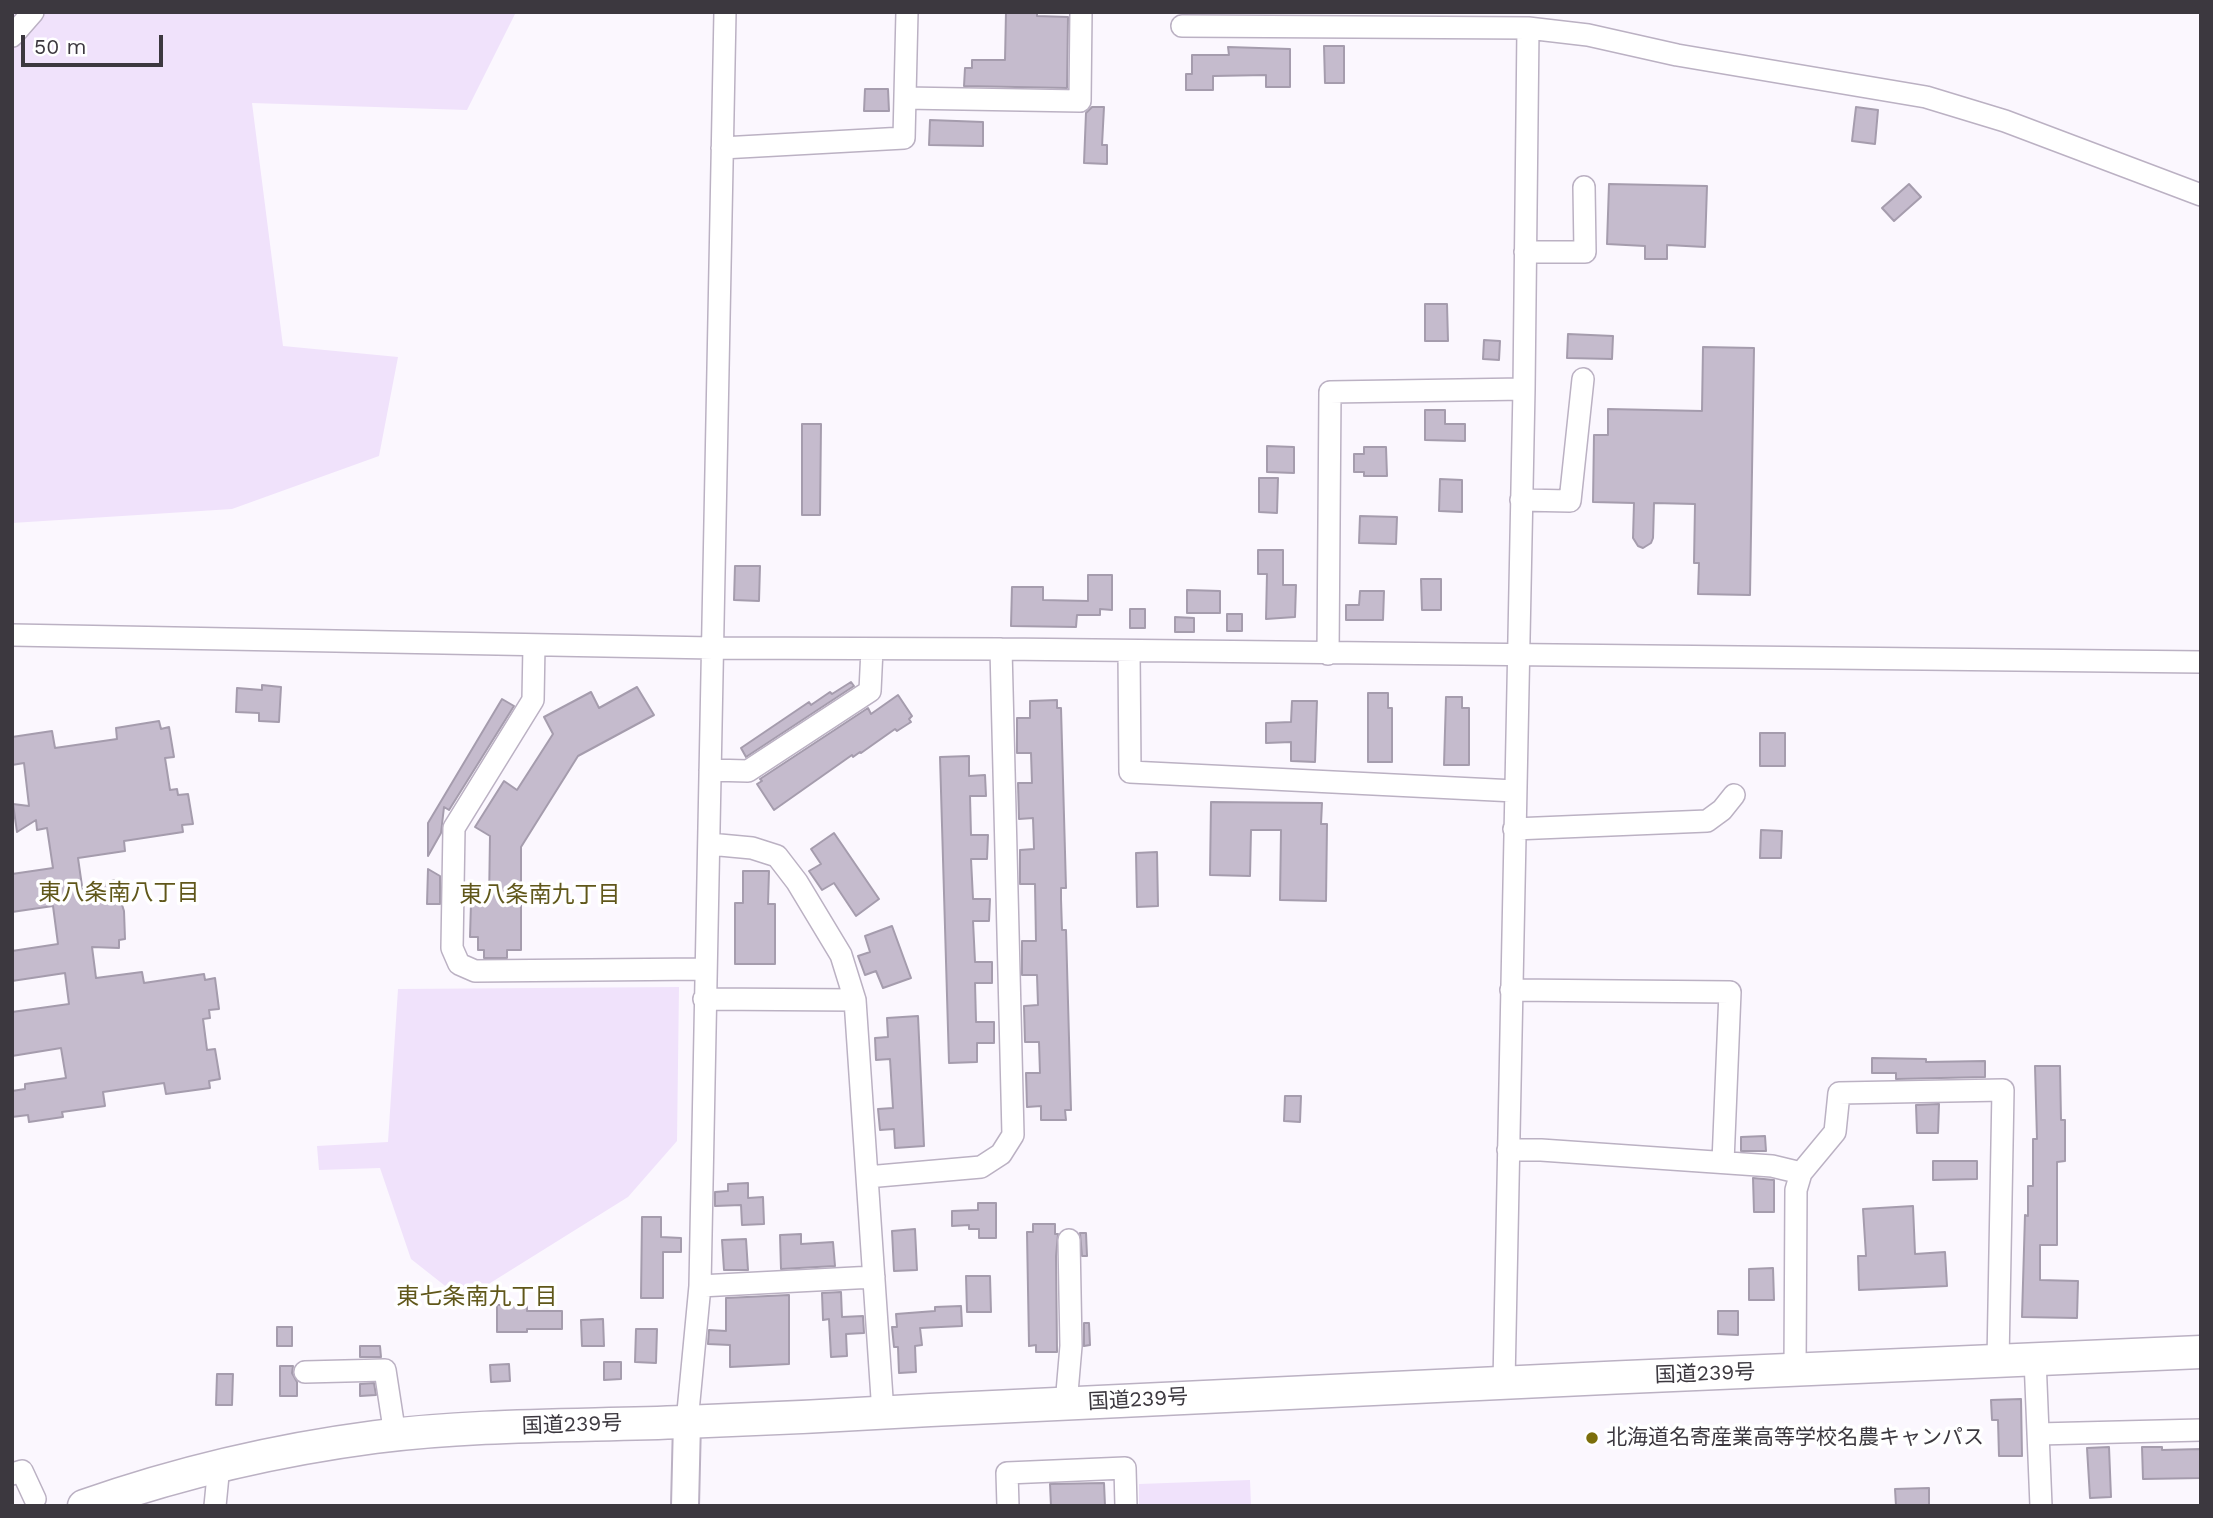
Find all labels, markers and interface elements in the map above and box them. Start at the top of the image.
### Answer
scale bar [24,21,166,65]
text: 50 m [34,34,86,59]
district label: 東八条南八丁目 [39,879,199,907]
district label: 東八条南九丁目 [460,881,620,909]
district label: 東七条南九丁目 [397,1283,557,1311]
street label: 国道239号 [1654,1360,1756,1388]
street label: 国道239号 [1087,1385,1189,1415]
street label: 国道239号 [521,1411,623,1439]
place label: 北海道名寄産業高等学校名農キャンパス [1606,1425,1984,1451]
marker: 北海道名寄産業高等学校名農キャンパス [1584,1430,1600,1446]

